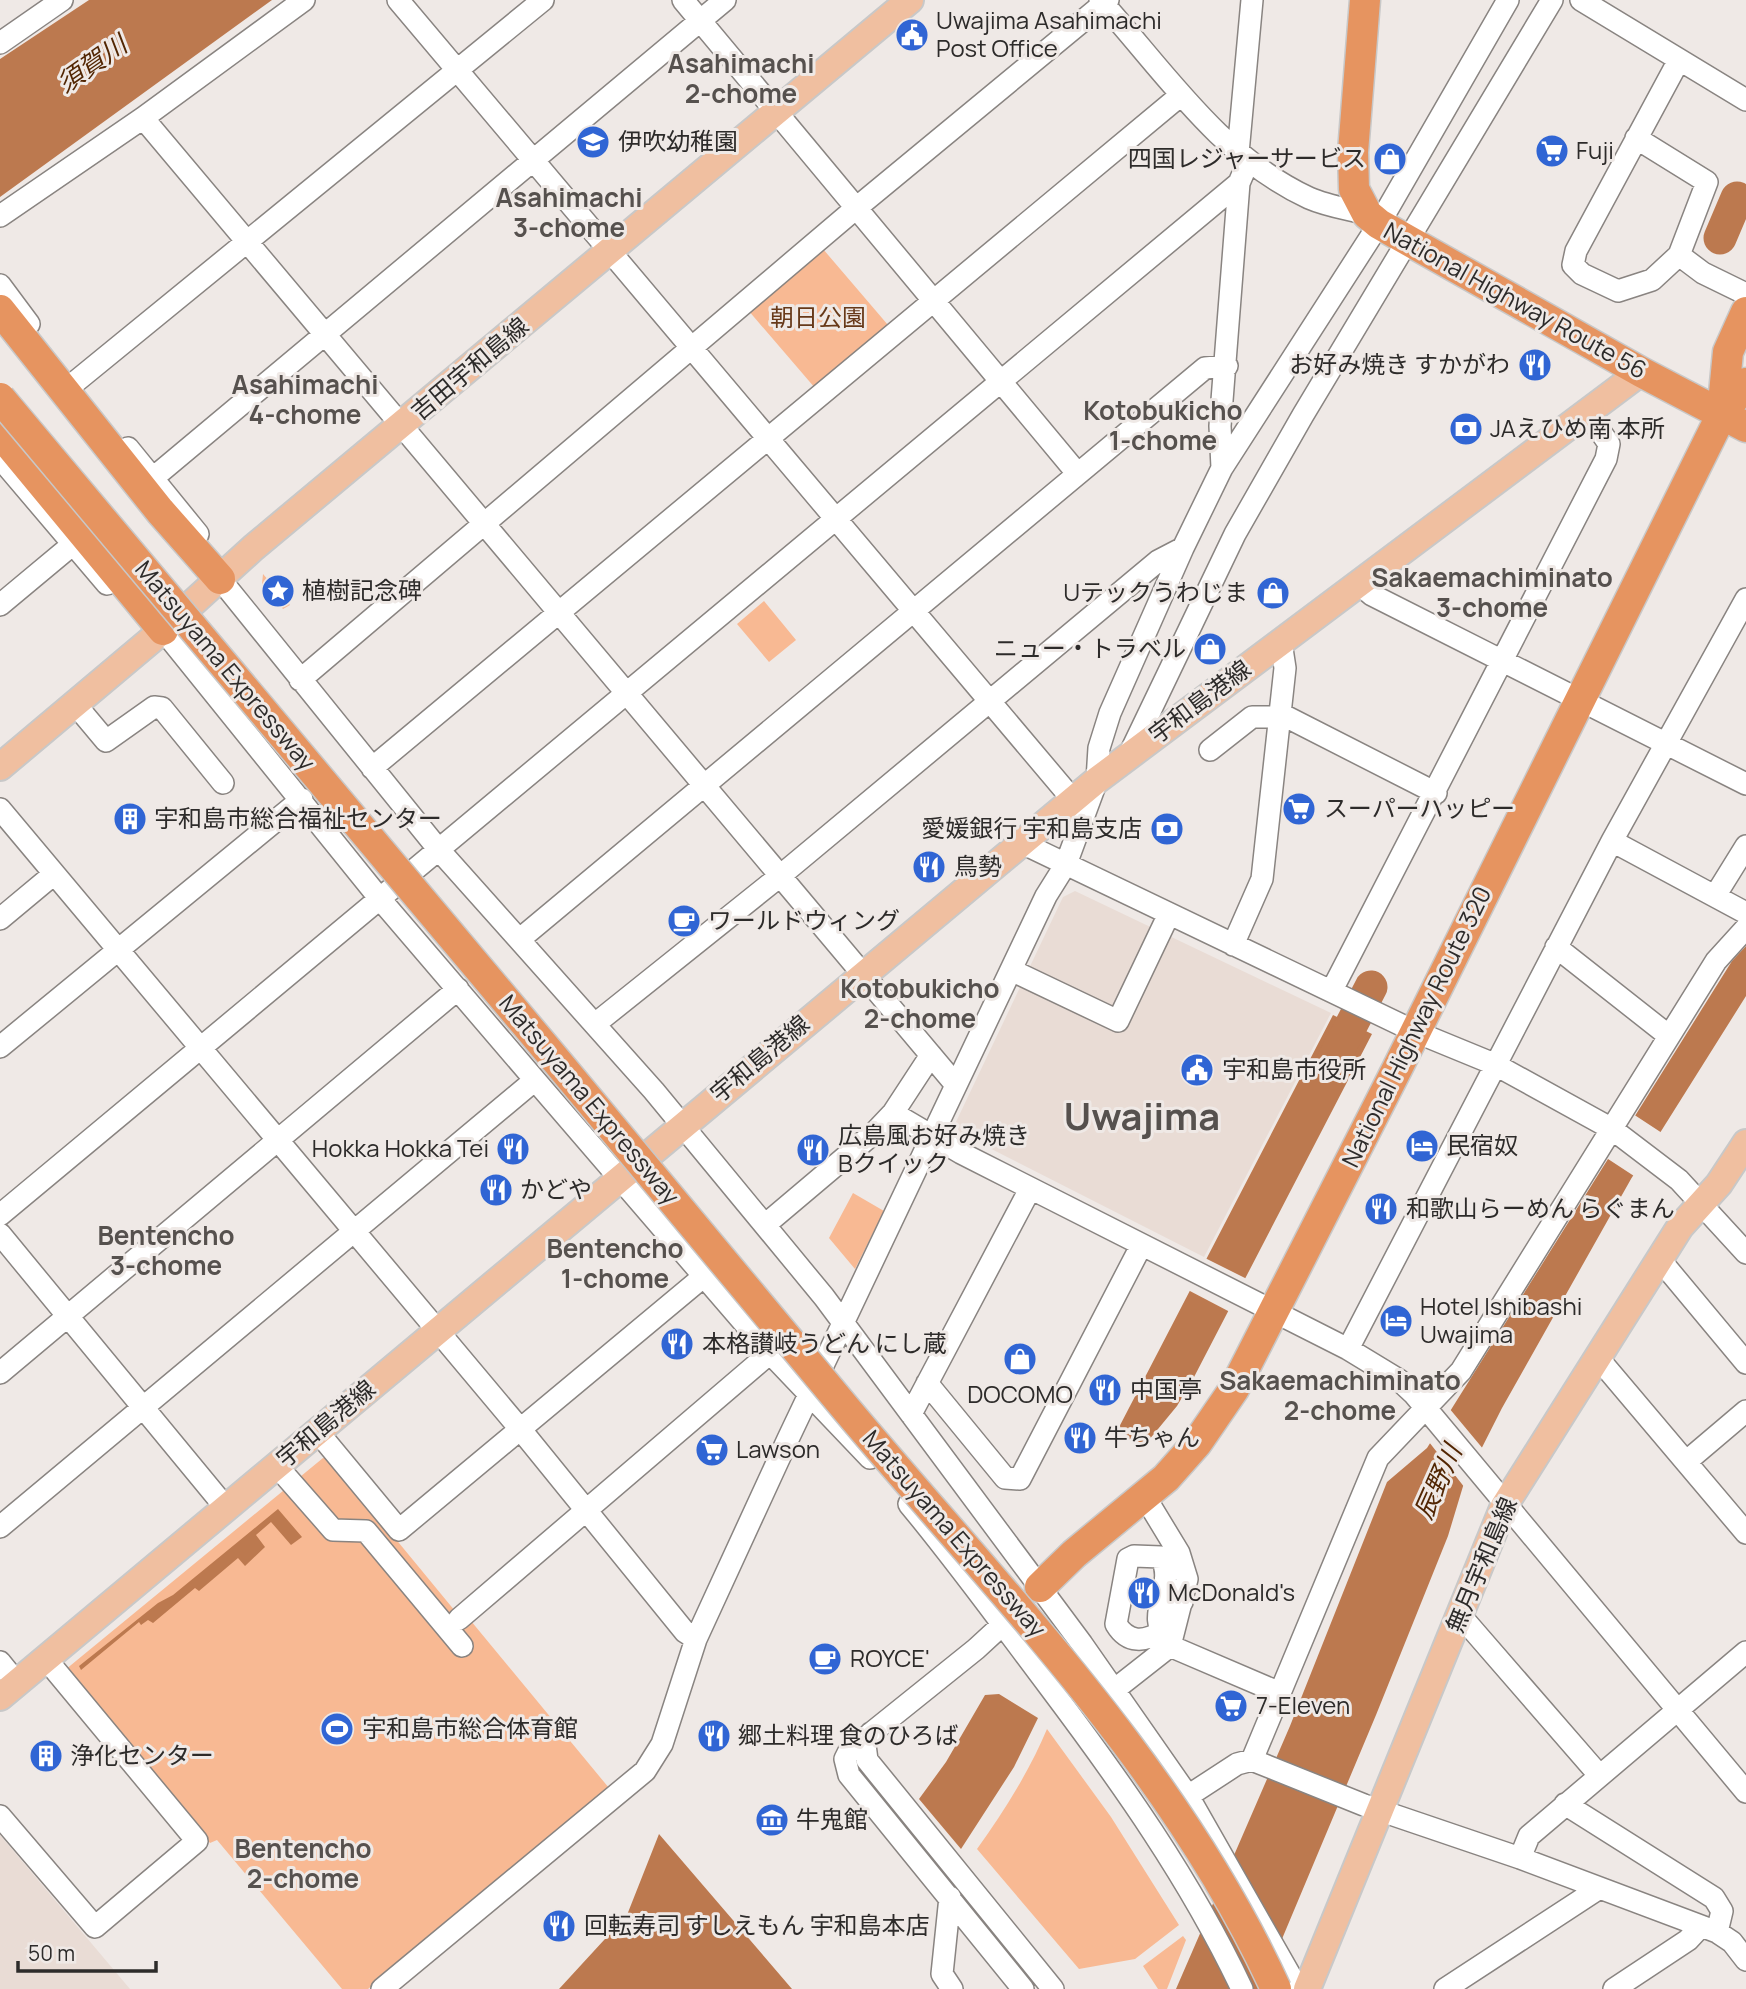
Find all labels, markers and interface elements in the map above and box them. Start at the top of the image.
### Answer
place label: Uwajima Asahimachi Post Office [936,3,1162,64]
public building icon: Uwajima Asahimachi Post Office [893,16,931,54]
water label: 須賀川 [49,24,136,100]
district label: Asahimachi 2-chome [668,45,814,111]
school or university icon: 伊吹幼稚園 [574,123,612,161]
place label: 伊吹幼稚園 [618,124,738,157]
supermarket icon: Fuji [1533,132,1571,170]
place label: Fuji [1576,133,1614,166]
shop icon: 四国レジャーサービス [1371,140,1409,178]
place label: 四国レジャーサービス [1128,141,1366,174]
district label: Asahimachi 3-chome [496,179,642,245]
street label: National Highway Route 56 [1378,214,1653,386]
park label: 朝日公園 [770,300,866,333]
street label: 吉田宇和島線 [403,309,535,427]
restaurant icon: お好み焼き すかがわ [1516,346,1554,384]
place label: お好み焼き すかがわ [1289,347,1510,380]
district label: Asahimachi 4-chome [232,366,378,432]
district label: Kotobukicho 1-chome [1083,392,1243,458]
bank icon: JAえひめ南 本所 [1447,410,1485,448]
place label: JAえひめ南 本所 [1490,411,1665,444]
street label: Matsuyama Expressway [128,553,324,777]
district label: Sakaemachiminato 3-chome [1371,559,1613,625]
place icon: 植樹記念碑 [259,572,297,610]
place label: 植樹記念碑 [302,573,422,606]
shop icon: Uテックうわじま [1254,574,1292,612]
place label: Uテックうわじま [1063,575,1248,608]
shop icon: ニュー・トラベル [1191,630,1229,668]
place label: ニュー・トラベル [994,631,1186,664]
street label: 宇和島港線 [1141,652,1257,750]
supermarket icon: スーパーハッピー [1280,790,1318,828]
place label: スーパーハッピー [1324,791,1515,824]
building icon: 宇和島市総合福祉センター [111,800,149,838]
place label: 宇和島市総合福祉センター [154,801,442,834]
bank icon: 愛媛銀行 宇和島支店 [1148,810,1186,848]
place label: 愛媛銀行 宇和島支店 [921,811,1142,844]
restaurant icon: 鳥勢 [910,848,948,886]
place label: 鳥勢 [954,849,1002,882]
street label: National Highway Route 320 [1333,880,1498,1172]
cafe icon: ワールドウィング [665,902,703,940]
place label: ワールドウィング [708,903,900,936]
district label: Kotobukicho 2-chome [840,970,1000,1036]
street label: Matsuyama Expressway [492,987,688,1211]
street label: 宇和島港線 [702,1007,816,1109]
public building icon: 宇和島市役所 [1178,1051,1216,1089]
place label: 宇和島市役所 [1222,1052,1366,1085]
district label: Uwajima [1064,1089,1220,1141]
place label: 広島風お好み焼き Bクイック [838,1118,1030,1179]
hotel icon: 民宿奴 [1403,1127,1441,1165]
place label: 民宿奴 [1446,1128,1518,1161]
restaurant icon: Hokka Hokka Tei [494,1130,532,1168]
place label: Hokka Hokka Tei [312,1131,489,1164]
restaurant icon: 広島風お好み焼き Bクイック [794,1131,832,1169]
restaurant icon: かどや [477,1171,515,1209]
place label: かどや [520,1172,592,1205]
restaurant icon: 和歌山らーめん らぐまん [1362,1190,1400,1228]
place label: 和歌山らーめん らぐまん [1406,1191,1675,1224]
district label: Bentencho 3-chome [97,1217,235,1283]
district label: Bentencho 1-chome [546,1230,684,1296]
place label: Hotel Ishibashi Uwajima [1420,1289,1582,1350]
hotel icon: Hotel Ishibashi Uwajima [1377,1302,1415,1340]
restaurant icon: 本格讃岐うどん にし蔵 [658,1325,696,1363]
place label: 本格讃岐うどん にし蔵 [702,1326,947,1359]
shop icon: DOCOMO [1001,1340,1039,1378]
district label: Sakaemachiminato 2-chome [1219,1362,1461,1428]
restaurant icon: 中国亭 [1086,1371,1124,1409]
street label: 宇和島港線 [268,1372,382,1474]
place label: 中国亭 [1130,1372,1202,1405]
place label: DOCOMO [967,1377,1073,1410]
restaurant icon: 牛ちゃん [1061,1419,1099,1457]
place label: 牛ちゃん [1104,1420,1200,1453]
street label: Matsuyama Expressway [856,1422,1055,1644]
supermarket icon: Lawson [693,1431,731,1469]
place label: Lawson [736,1432,820,1465]
water label: 辰野川 [1405,1436,1471,1525]
street label: 無月宇和島線 [1437,1492,1524,1637]
restaurant icon: McDonald's [1125,1574,1163,1612]
place label: McDonald's [1168,1575,1295,1608]
cafe icon: ROYCE' [806,1640,844,1678]
place label: ROYCE' [850,1641,930,1674]
supermarket icon: 7-Eleven [1212,1687,1250,1725]
place label: 7-Eleven [1256,1688,1350,1721]
sports icon: 宇和島市総合体育館 [318,1710,356,1748]
place label: 宇和島市総合体育館 [362,1711,578,1744]
restaurant icon: 郷土料理 食のひろば [695,1717,733,1755]
place label: 郷土料理 食のひろば [738,1718,959,1751]
building icon: 浄化センター [27,1737,65,1775]
place label: 浄化センター [70,1738,214,1771]
museum icon: 牛鬼館 [753,1801,791,1839]
place label: 牛鬼館 [796,1802,868,1835]
district label: Bentencho 2-chome [234,1830,372,1896]
restaurant icon: 回転寿司 すしえもん 宇和島本店 [540,1907,578,1945]
place label: 回転寿司 すしえもん 宇和島本店 [584,1908,930,1941]
scale bar [18,1930,156,1974]
text: 50 m [28,1939,75,1967]

